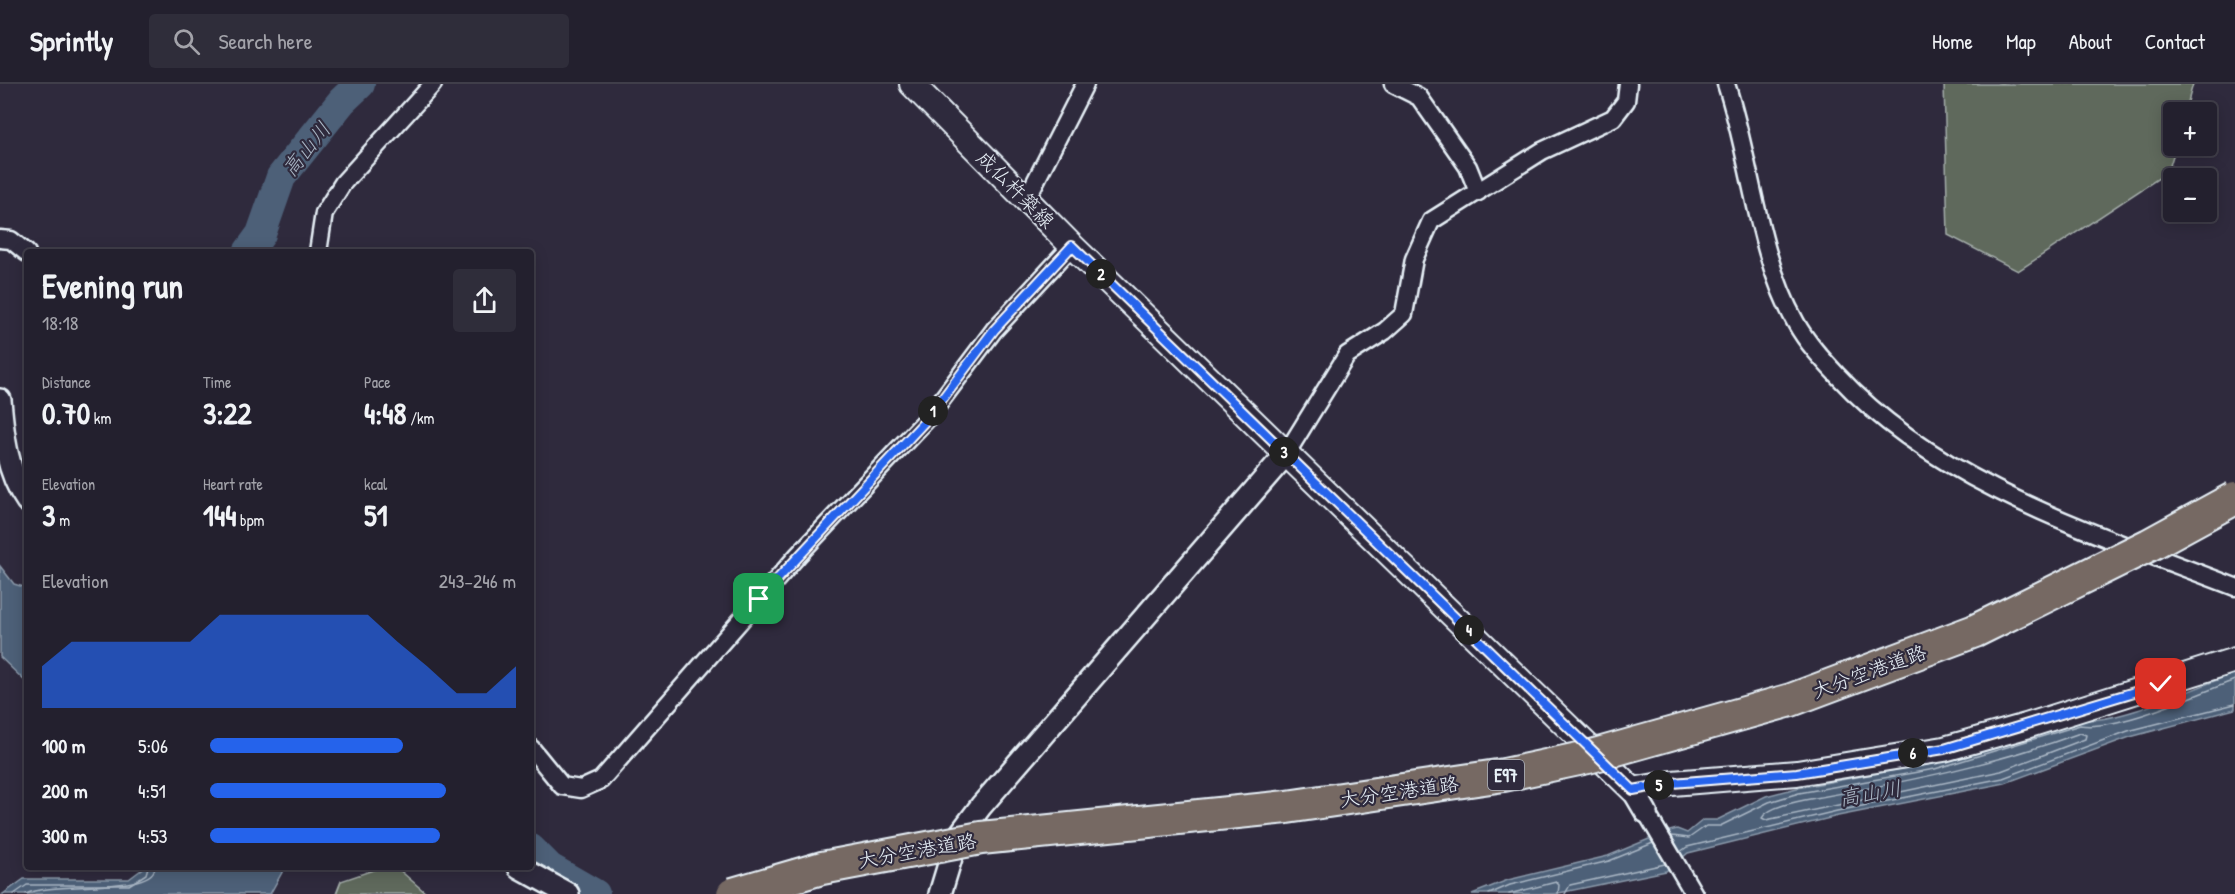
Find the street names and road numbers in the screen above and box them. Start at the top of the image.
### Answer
street label: 成仏杵築線 [971,144,1061,234]
street label: 大分空港道路 [1808,638,1930,704]
road number: E97 [1488,760,1524,790]
street label: 大分空港道路 [1338,769,1460,813]
street label: 大分空港道路 [856,826,978,874]

